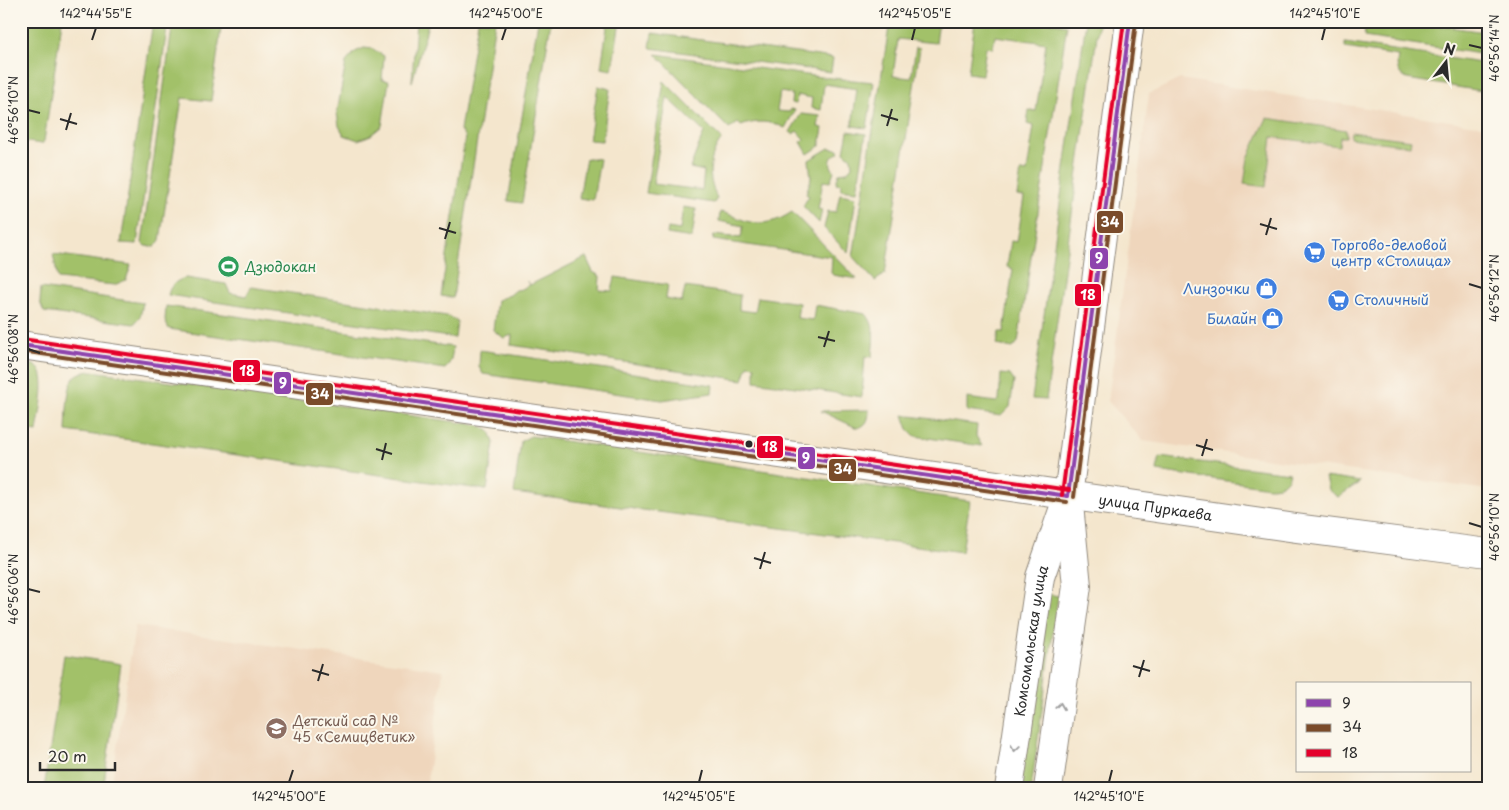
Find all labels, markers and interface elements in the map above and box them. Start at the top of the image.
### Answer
text: 142°44'55"E [60,4,132,22]
text: 142°45'00"E [469,4,543,22]
text: 142°45'05"E [879,4,951,22]
text: 142°45'10"E [1290,4,1360,22]
text: 46°56'14"N [1485,14,1503,82]
text: N [1441,37,1458,61]
north arrow [1422,38,1472,88]
text: 46°56'10"N [4,76,22,144]
line badge: 34 [1096,210,1124,234]
text: 34 [1101,211,1120,232]
place label: Торгово-деловой центр «Столица» [1331,234,1451,271]
supermarket icon: Торгово-деловой центр «Столица» [1303,241,1327,265]
line badge: 9 [1089,247,1109,270]
text: 9 [1095,247,1103,268]
text: 46°56'12"N [1485,254,1503,322]
sports icon: Дзюдокан [217,255,241,279]
place label: Дзюдокан [244,256,316,277]
shop icon: Линзочки [1254,277,1278,301]
place label: Линзочки [1183,278,1250,299]
line badge: 18 [1074,283,1102,307]
text: 18 [1080,284,1096,305]
supermarket icon: Столичный [1326,288,1350,312]
place label: Столичный [1354,289,1429,310]
shop icon: Билайн [1261,307,1285,331]
place label: Билайн [1207,308,1257,329]
text: 46°56'08"N [4,314,22,384]
line badge: 18 [232,359,261,383]
text: 18 [239,360,255,381]
line badge: 9 [273,371,292,395]
text: 9 [279,372,287,393]
line badge: 34 [305,382,334,406]
text: 34 [311,383,330,404]
line badge: 18 [756,435,784,459]
text: 18 [762,436,778,457]
unlabelled marker [744,439,754,449]
line badge: 9 [797,446,816,470]
text: 9 [802,447,810,468]
line badge: 34 [828,458,857,482]
text: 34 [834,458,853,479]
street label: улица Пуркаева [1097,489,1214,526]
text: 46°56'10"N [1485,493,1503,561]
text: 46°56'06"N [4,554,22,624]
street label: Комсомольская улица [1009,562,1053,718]
legend [1296,682,1472,772]
text: 9 [1342,690,1351,713]
one-way arrow [1054,701,1064,710]
place label: Детский сад № 45 «Семицветик» [292,710,415,747]
text: 34 [1342,714,1362,737]
school or university icon: Детский сад № 45 «Семицветик» [265,717,289,741]
scale bar [40,740,115,772]
text: 18 [1342,740,1358,763]
text: 20 m [48,744,87,767]
one-way arrow [1010,744,1020,752]
text: 142°45'00"E [252,787,326,805]
text: 142°45'05"E [663,787,735,805]
text: 142°45'10"E [1074,787,1144,805]

